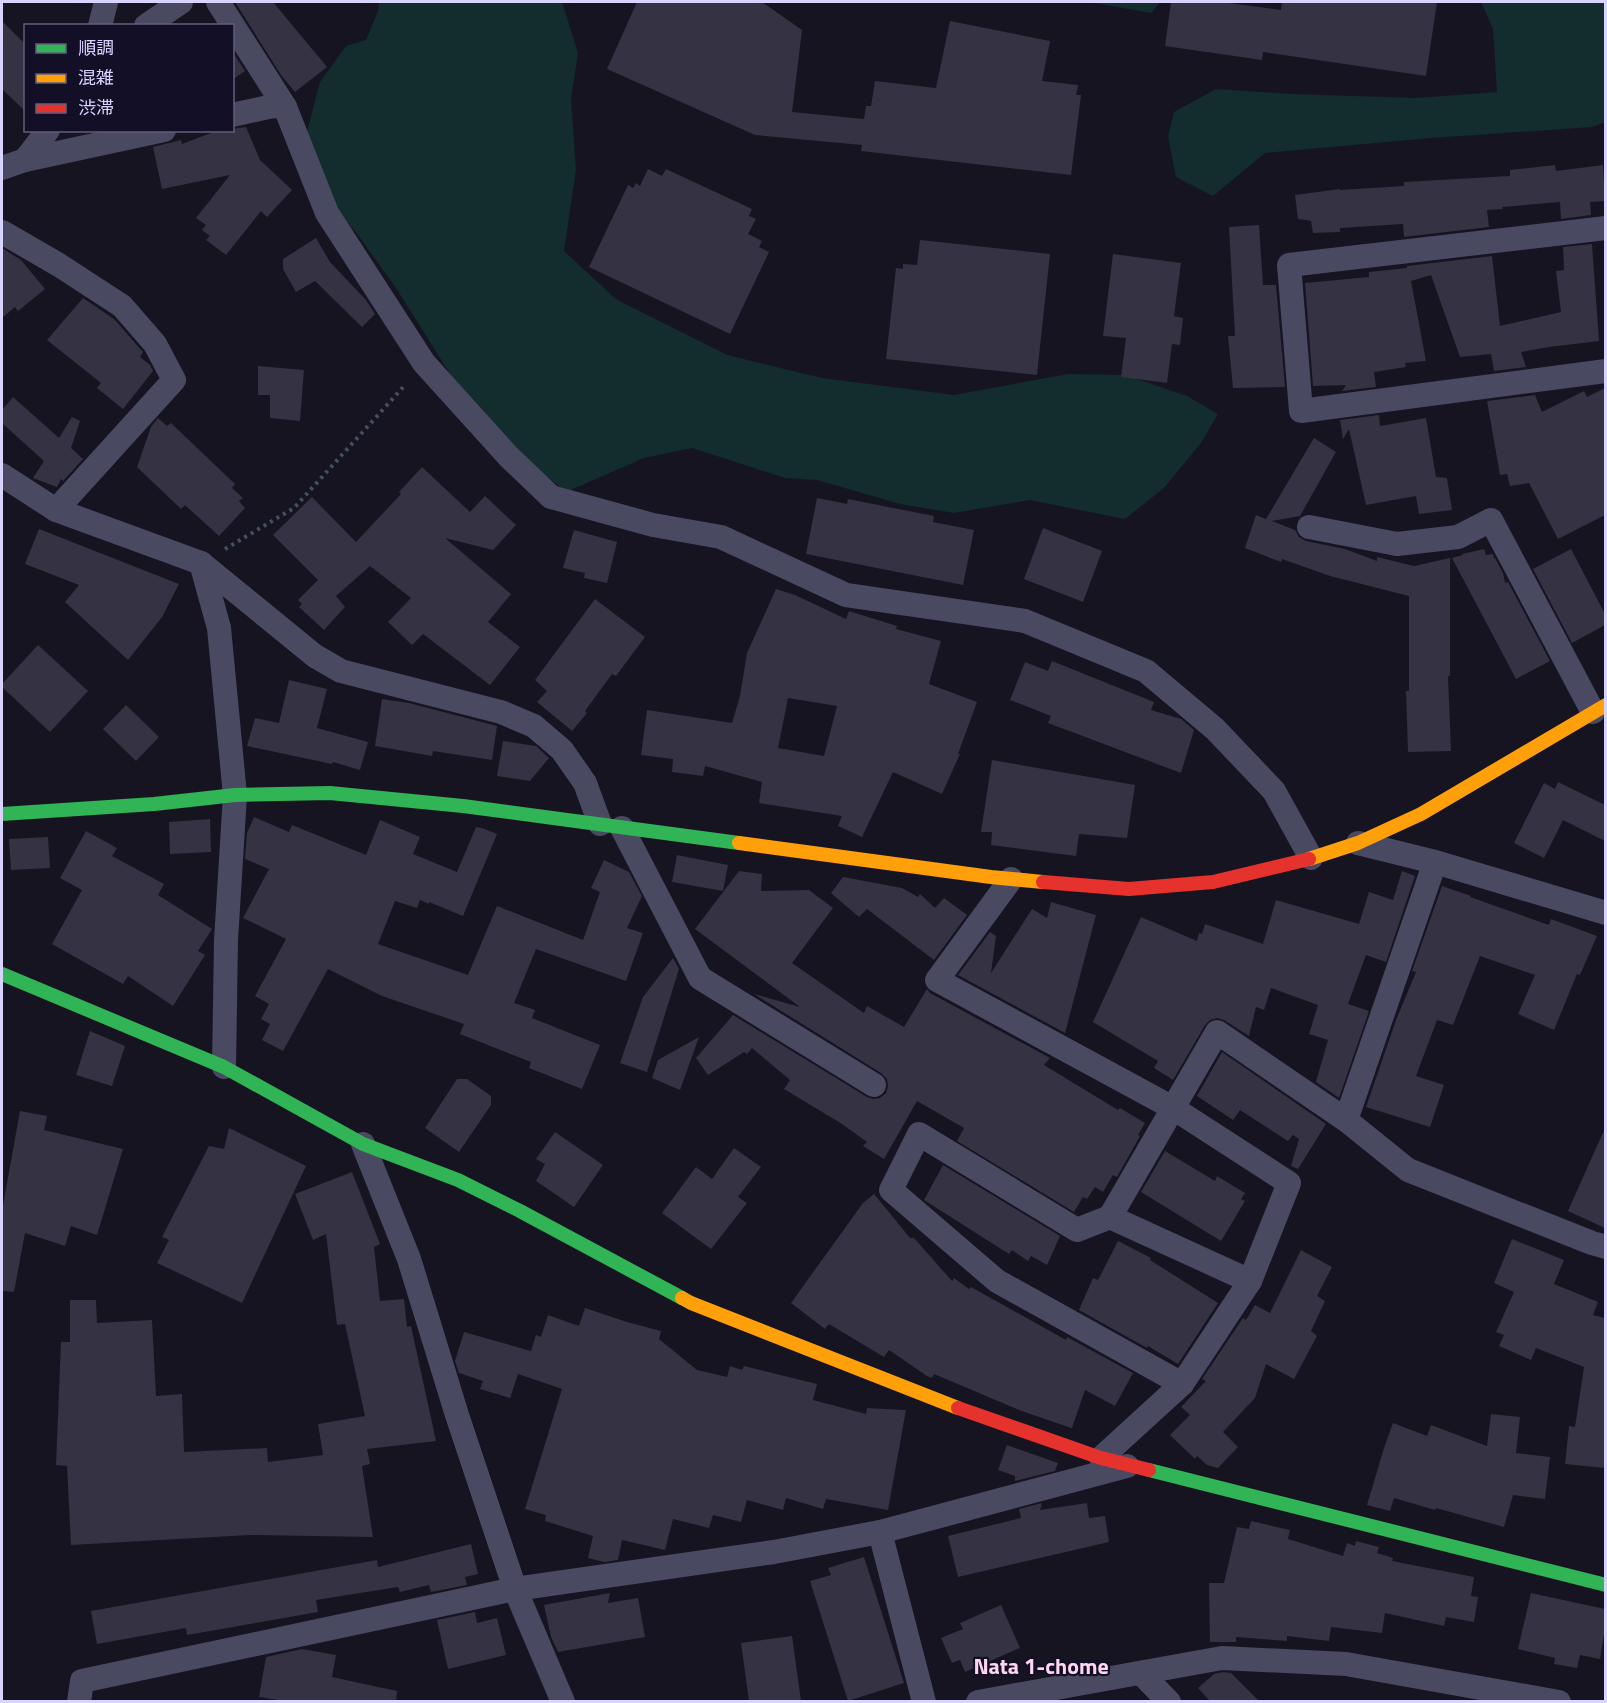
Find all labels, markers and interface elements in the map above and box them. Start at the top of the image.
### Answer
legend [24,24,234,132]
text: 順調 [78,34,114,61]
text: 混雑 [78,64,114,91]
text: 渋滞 [78,94,114,121]
district label: Nata 1-chome [973,1649,1109,1683]

